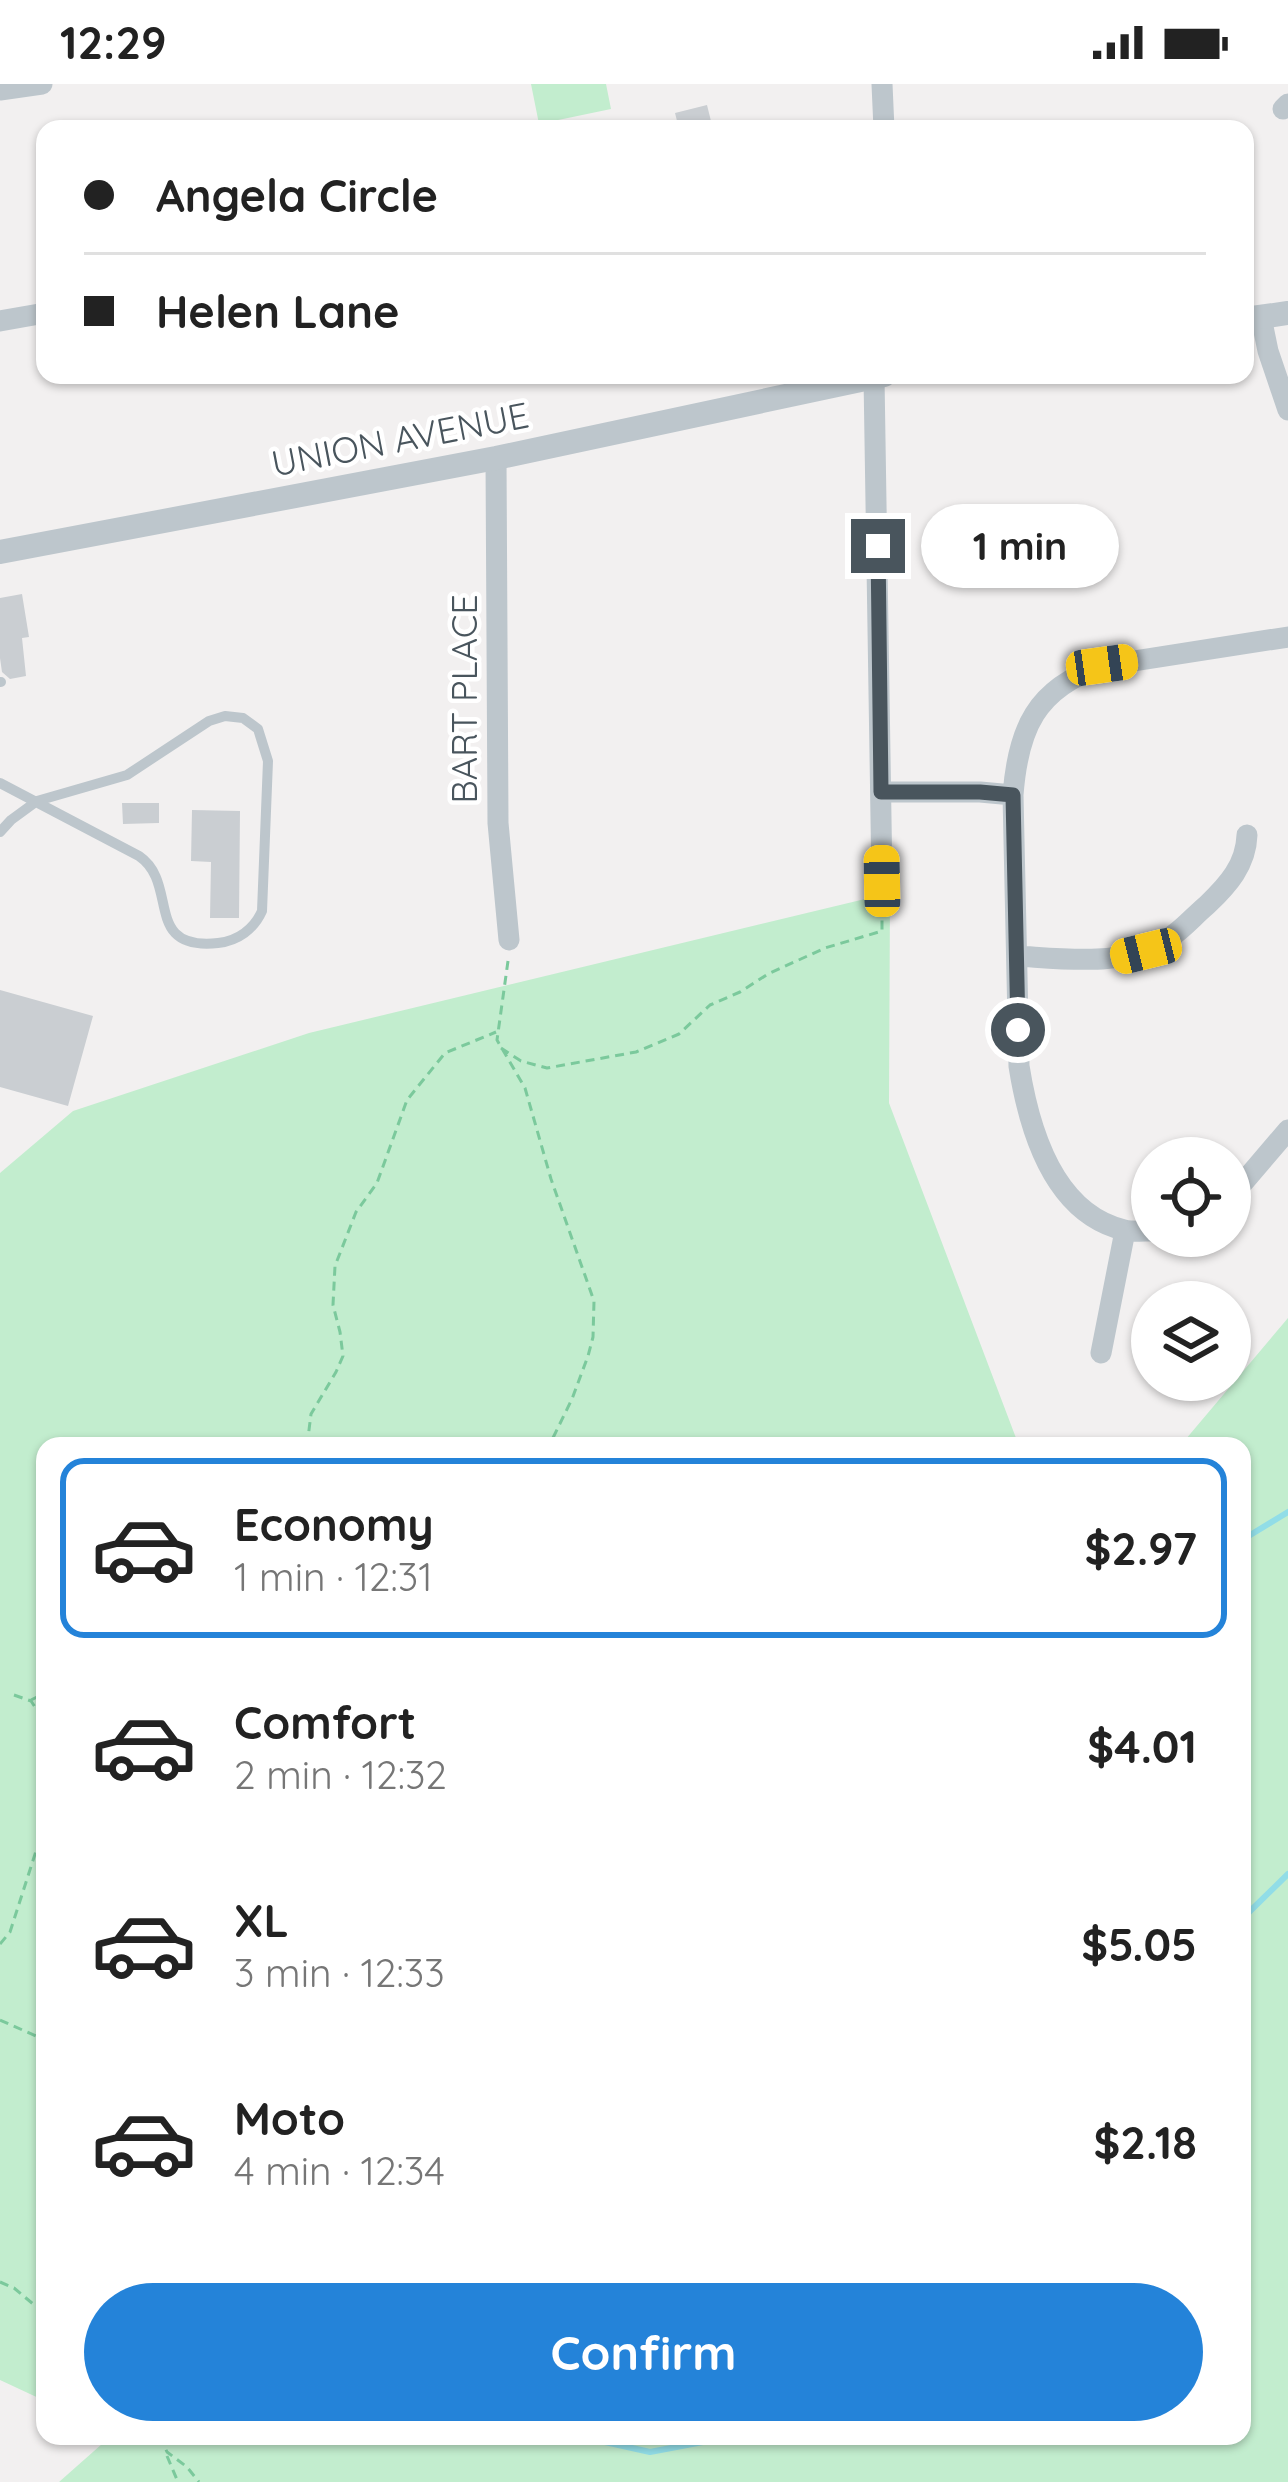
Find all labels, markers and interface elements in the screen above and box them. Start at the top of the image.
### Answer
text: 12:29 [60,14,167,70]
text: Angela Circle [156,167,438,223]
text: Helen Lane [156,283,400,339]
street label: UNION AVENUE [267,392,532,486]
callout: 1 min [920,504,1118,588]
route end [851,519,905,573]
text: 1 min [973,521,1067,570]
street label: BART PLACE [441,594,486,804]
car [1064,642,1140,688]
car [863,845,901,917]
car [1107,925,1185,977]
route start [991,1003,1045,1057]
map controls [1131,1137,1251,1401]
button: locate [1131,1137,1251,1257]
button: layers [1131,1281,1251,1401]
icon: car [90,1494,198,1602]
text: Economy [234,1496,434,1552]
text: $2.97 [1084,1520,1197,1576]
text: 1 min · 12:31 [234,1552,433,1601]
icon: car [90,1692,198,1800]
text: Comfort [234,1694,416,1750]
text: $4.01 [1087,1718,1197,1774]
text: 2 min · 12:32 [234,1750,447,1799]
icon: car [90,1890,198,1998]
text: XL [234,1892,289,1948]
text: $5.05 [1081,1916,1197,1972]
text: 3 min · 12:33 [234,1948,445,1997]
icon: car [90,2088,198,2196]
text: Moto [234,2090,345,2146]
text: $2.18 [1093,2114,1197,2170]
text: 4 min · 12:34 [234,2146,445,2195]
button: Confirm [84,2283,1203,2421]

